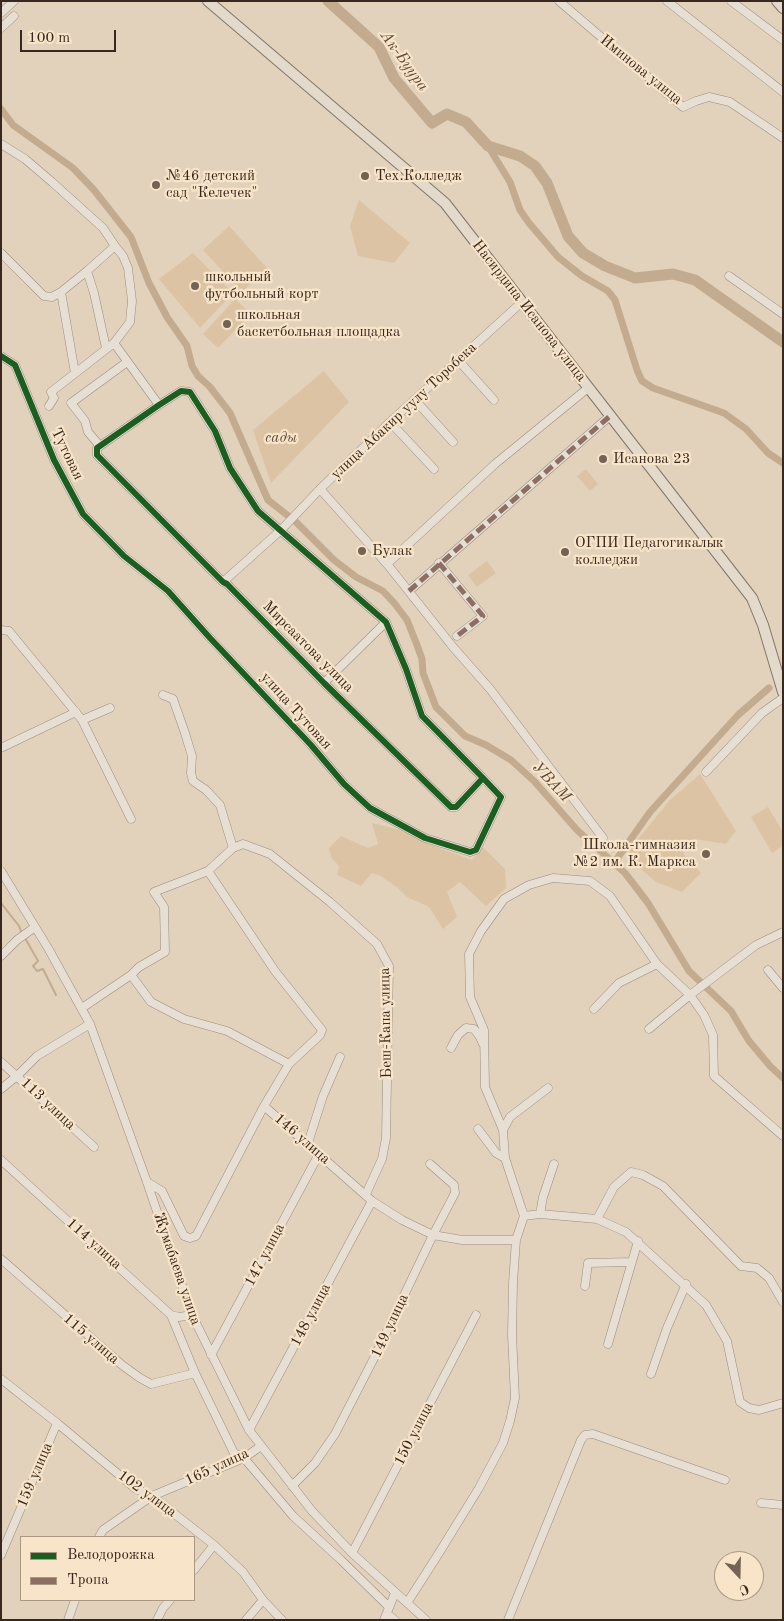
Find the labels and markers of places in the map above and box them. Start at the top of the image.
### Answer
place label: №46 детский сад "Келечек" [166,167,258,202]
place label: Тех.Колледж [375,167,462,185]
marker: Тех.Колледж [359,170,371,182]
marker: №46 детский сад "Келечек" [150,179,162,191]
place label: школьный футбольный корт [205,268,318,303]
marker: школьный футбольный корт [189,280,201,292]
place label: школьная баскетбольная площадка [237,306,400,341]
marker: школьная баскетбольная площадка [221,318,233,330]
place label: Исанова 23 [613,450,690,468]
marker: Исанова 23 [597,453,609,465]
place label: ОГПИ Педагогикалык колледжи [575,534,723,569]
place label: Булак [372,542,412,560]
marker: Булак [356,545,368,557]
marker: ОГПИ Педагогикалык колледжи [559,546,571,558]
place label: Школа-гимназия №2 им. К. Маркса [573,836,696,871]
marker: Школа-гимназия №2 им. К. Маркса [700,848,712,860]

